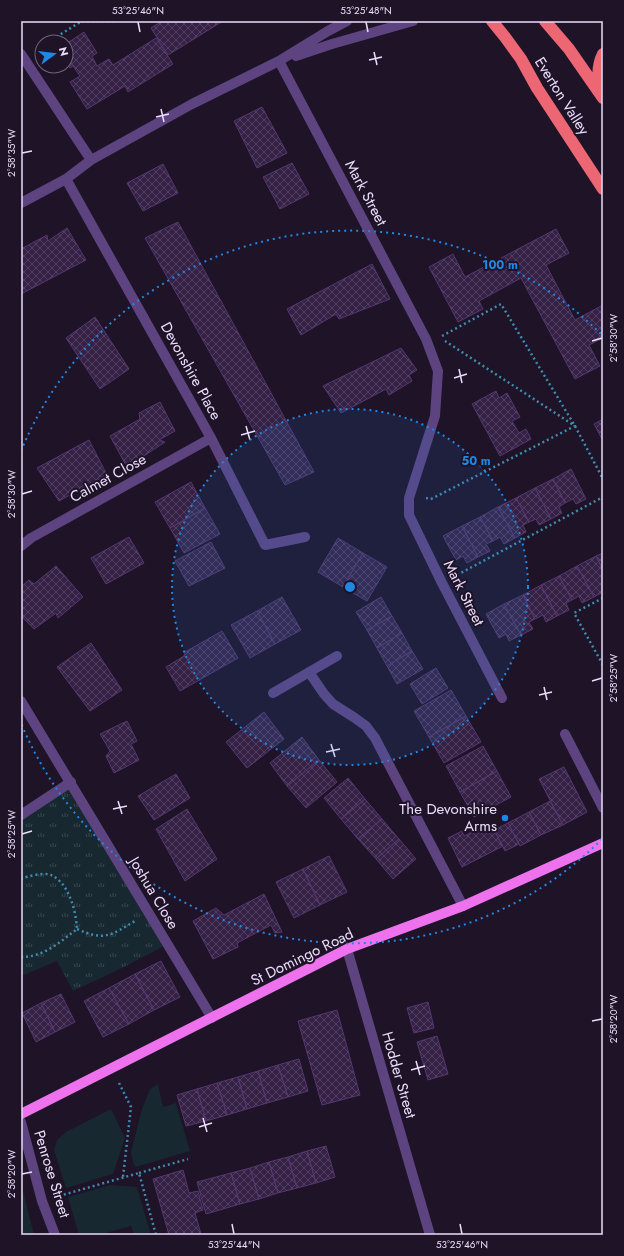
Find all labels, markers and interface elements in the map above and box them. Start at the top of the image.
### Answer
text: 53°25'46"N [112,3,164,18]
text: 53°25'48"N [340,3,392,18]
north arrow [34,34,74,74]
text: N [55,45,73,58]
street label: Everton Valley [529,53,595,140]
text: 2°58'35"W [4,129,19,177]
street label: Mark Street [340,156,393,230]
text: 100 m [482,256,518,274]
text: 2°58'30"W [606,314,621,362]
street label: Devonshire Place [155,318,227,424]
street label: Calmet Close [66,448,150,508]
text: 50 m [461,452,491,470]
text: 2°58'30"W [4,470,19,518]
street label: Mark Street [438,556,490,630]
centre of rings [343,580,357,594]
text: 2°58'25"W [606,654,621,702]
place label: The Devonshire Arms [399,798,497,837]
text: 2°58'25"W [4,810,19,858]
marker: The Devonshire Arms [500,813,510,823]
street label: Joshua Close [123,851,184,934]
street label: St Domingo Road [247,923,357,991]
text: 2°58'20"W [606,995,621,1043]
street label: Hodder Street [376,1029,422,1121]
street label: Penrose Street [28,1127,76,1221]
text: 2°58'20"W [4,1150,19,1198]
text: 53°25'44"N [208,1237,260,1252]
text: 53°25'46"N [436,1237,488,1252]

